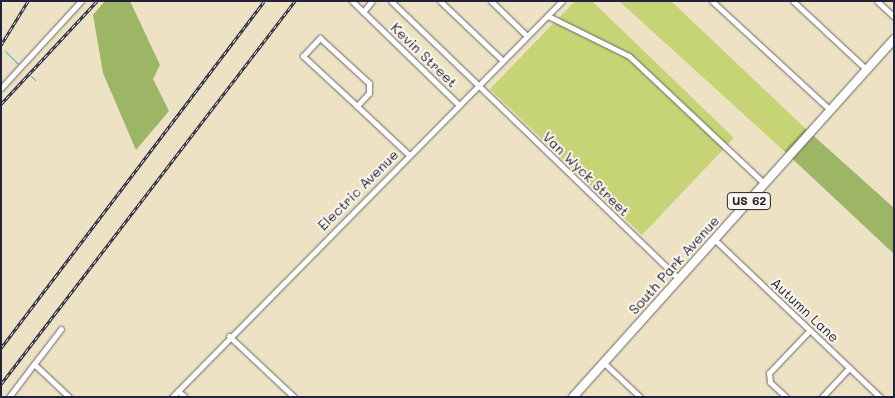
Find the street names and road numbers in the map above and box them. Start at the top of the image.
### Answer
street label: Kevin Street [387,19,461,91]
street label: Van Wyck Street [539,128,633,220]
street label: Electric Avenue [314,146,402,234]
road number: US 62 [726,192,772,210]
street label: South Park Avenue [625,212,723,318]
street label: Autumn Lane [767,274,843,346]

